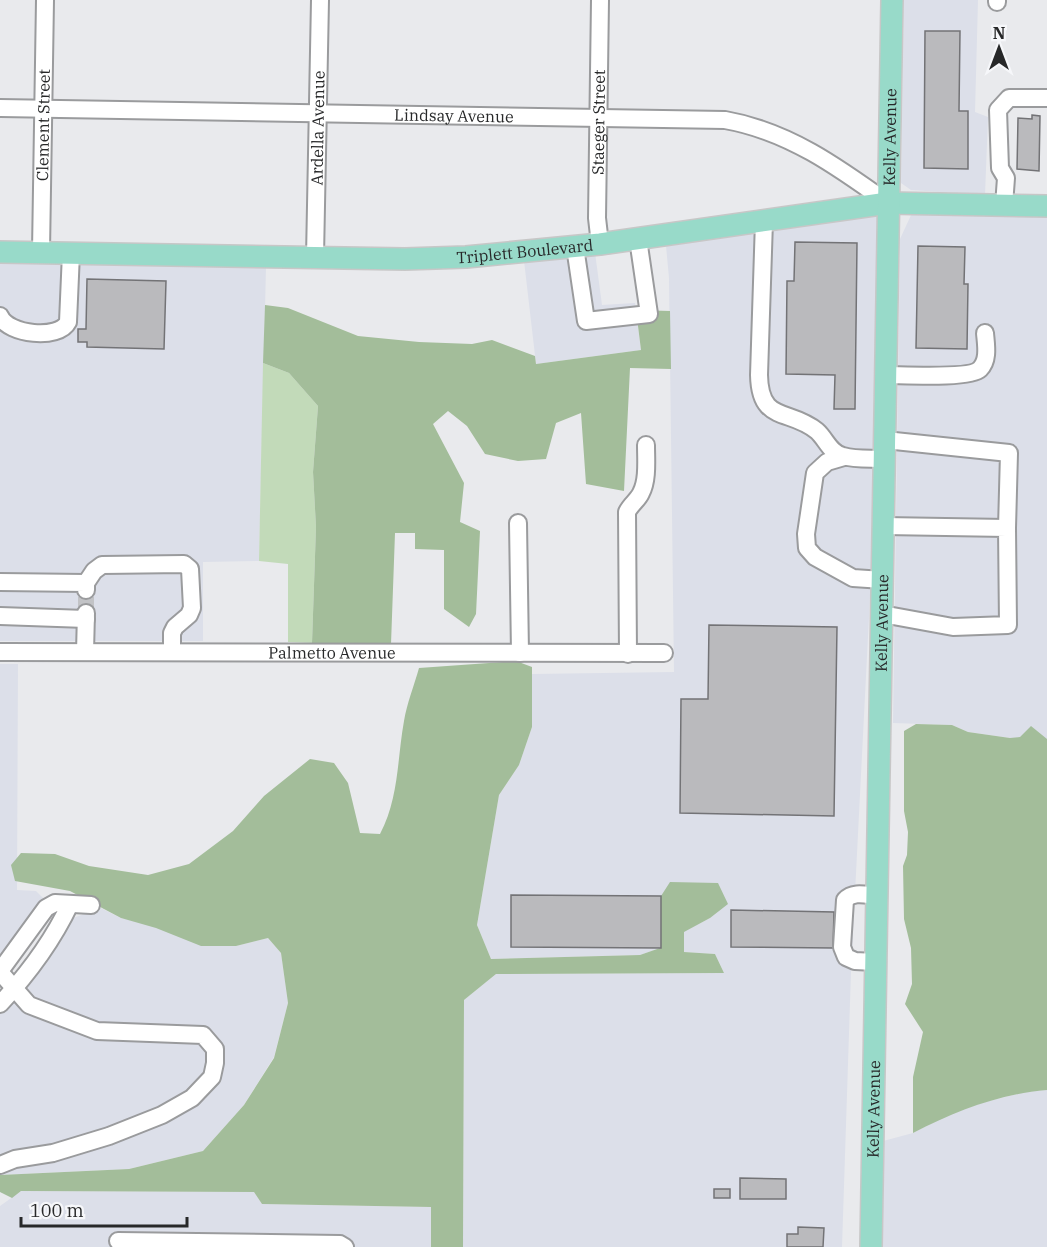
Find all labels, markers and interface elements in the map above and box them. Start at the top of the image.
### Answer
north arrow [969,18,1029,78]
text: N [993,23,1005,43]
street label: Clement Street [32,68,54,181]
street label: Staeger Street [588,69,609,175]
street label: Ardella Avenue [306,70,329,186]
street label: Kelly Avenue [879,88,901,186]
street label: Lindsay Avenue [394,105,514,127]
street label: Triplett Boulevard [456,235,594,267]
street label: Kelly Avenue [871,574,892,672]
street label: Palmetto Avenue [268,642,396,663]
street label: Kelly Avenue [863,1060,884,1158]
scale bar [21,1190,188,1228]
text: 100 m [30,1199,84,1222]

